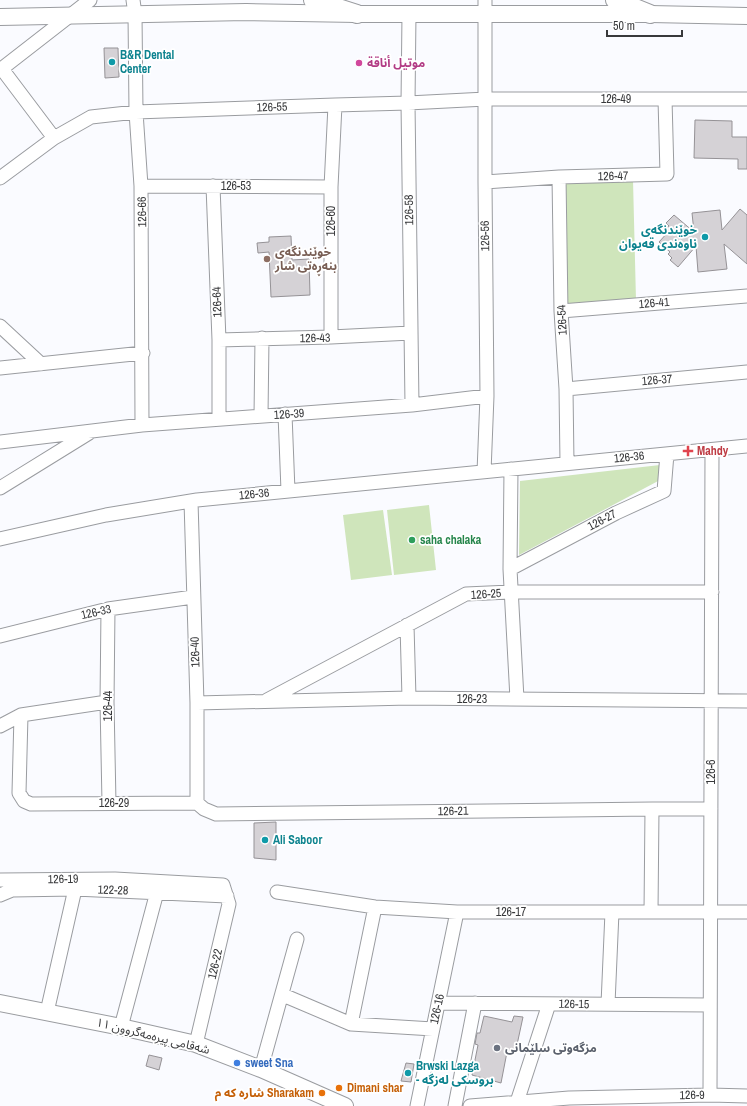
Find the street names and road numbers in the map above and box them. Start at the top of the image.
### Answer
street label: 126-49 [601,91,631,107]
street label: 126-55 [256,98,288,116]
street label: 126-47 [598,168,629,184]
street label: 126-53 [221,178,251,194]
street label: 126-58 [401,195,417,225]
street label: 126-66 [134,197,150,227]
street label: 126-60 [323,206,339,236]
street label: 126-56 [477,221,493,251]
street label: 126-64 [208,286,226,318]
street label: 126-41 [638,294,670,312]
street label: 126-54 [553,304,571,336]
street label: 126-43 [300,330,330,346]
street label: 126-37 [641,371,673,389]
street label: 126-39 [273,405,305,423]
street label: 126-36 [613,447,645,467]
street label: 126-36 [238,484,270,504]
street label: 126-27 [585,505,620,534]
street label: 126-25 [470,585,502,603]
street label: 126-33 [79,601,113,623]
street label: 126-40 [186,636,204,668]
street label: 126-44 [100,690,116,721]
street label: 126-23 [457,691,487,707]
street label: 126-6 [703,759,719,785]
street label: 126-29 [99,795,129,811]
street label: 126-21 [438,803,469,819]
street label: 126-19 [48,871,78,887]
street label: 122-28 [97,881,129,899]
street label: 126-17 [496,904,527,920]
street label: 126-22 [204,947,226,981]
street label: 126-16 [426,992,448,1026]
street label: 126-15 [559,996,590,1012]
street label: شەقامی پیرەمەگروون ١١ [95,1014,211,1058]
street label: 126-9 [679,1087,705,1103]

